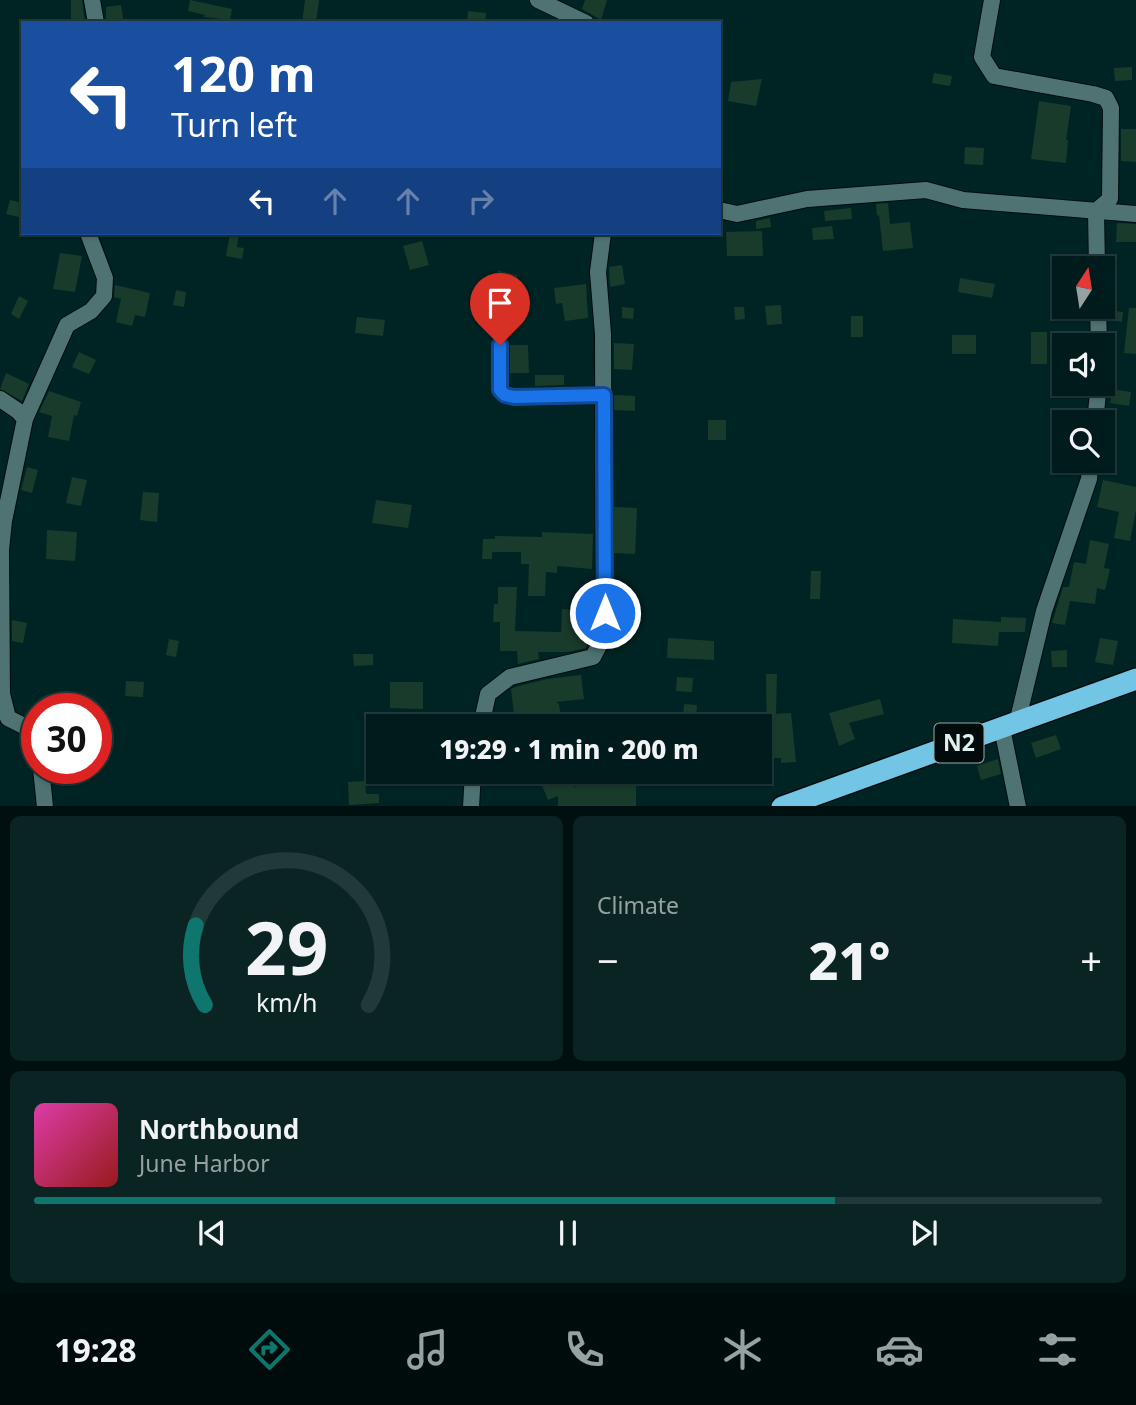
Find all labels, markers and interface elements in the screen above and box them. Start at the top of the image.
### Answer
text: 120 m [171,40,316,106]
icon: left [56,49,147,140]
text: Turn left [171,103,297,146]
icon: left [243,182,281,220]
icon: ahead [316,182,354,220]
icon: ahead [389,182,427,220]
icon: right [462,182,500,220]
north arrow [1052,256,1115,318]
map controls [1052,256,1115,473]
pin [470,273,530,345]
icon: arrive [481,284,519,322]
button: sound [1052,333,1115,396]
button: search [1052,410,1115,473]
position arrow [568,576,642,650]
speed limit sign: 30 [21,693,112,784]
road number: N2 [934,723,984,762]
text: 19:29 · 1 min · 200 m [439,731,699,767]
text: Climate [597,889,679,921]
text: 29 [245,897,328,996]
text: 21° [808,924,891,995]
text: − [597,934,619,986]
text: + [1080,934,1102,986]
text: km/h [256,984,317,1018]
text: Northbound [139,1111,299,1147]
text: June Harbor [139,1147,270,1179]
icon: previous [193,1214,231,1252]
icon: pause [549,1214,587,1252]
icon: next [905,1214,943,1252]
icon: directions [245,1325,294,1374]
icon: music [403,1325,452,1374]
icon: phone [560,1325,609,1374]
icon: climate [718,1325,767,1374]
icon: car [875,1325,924,1374]
icon: filters [1033,1325,1082,1374]
text: 19:28 [54,1328,136,1371]

